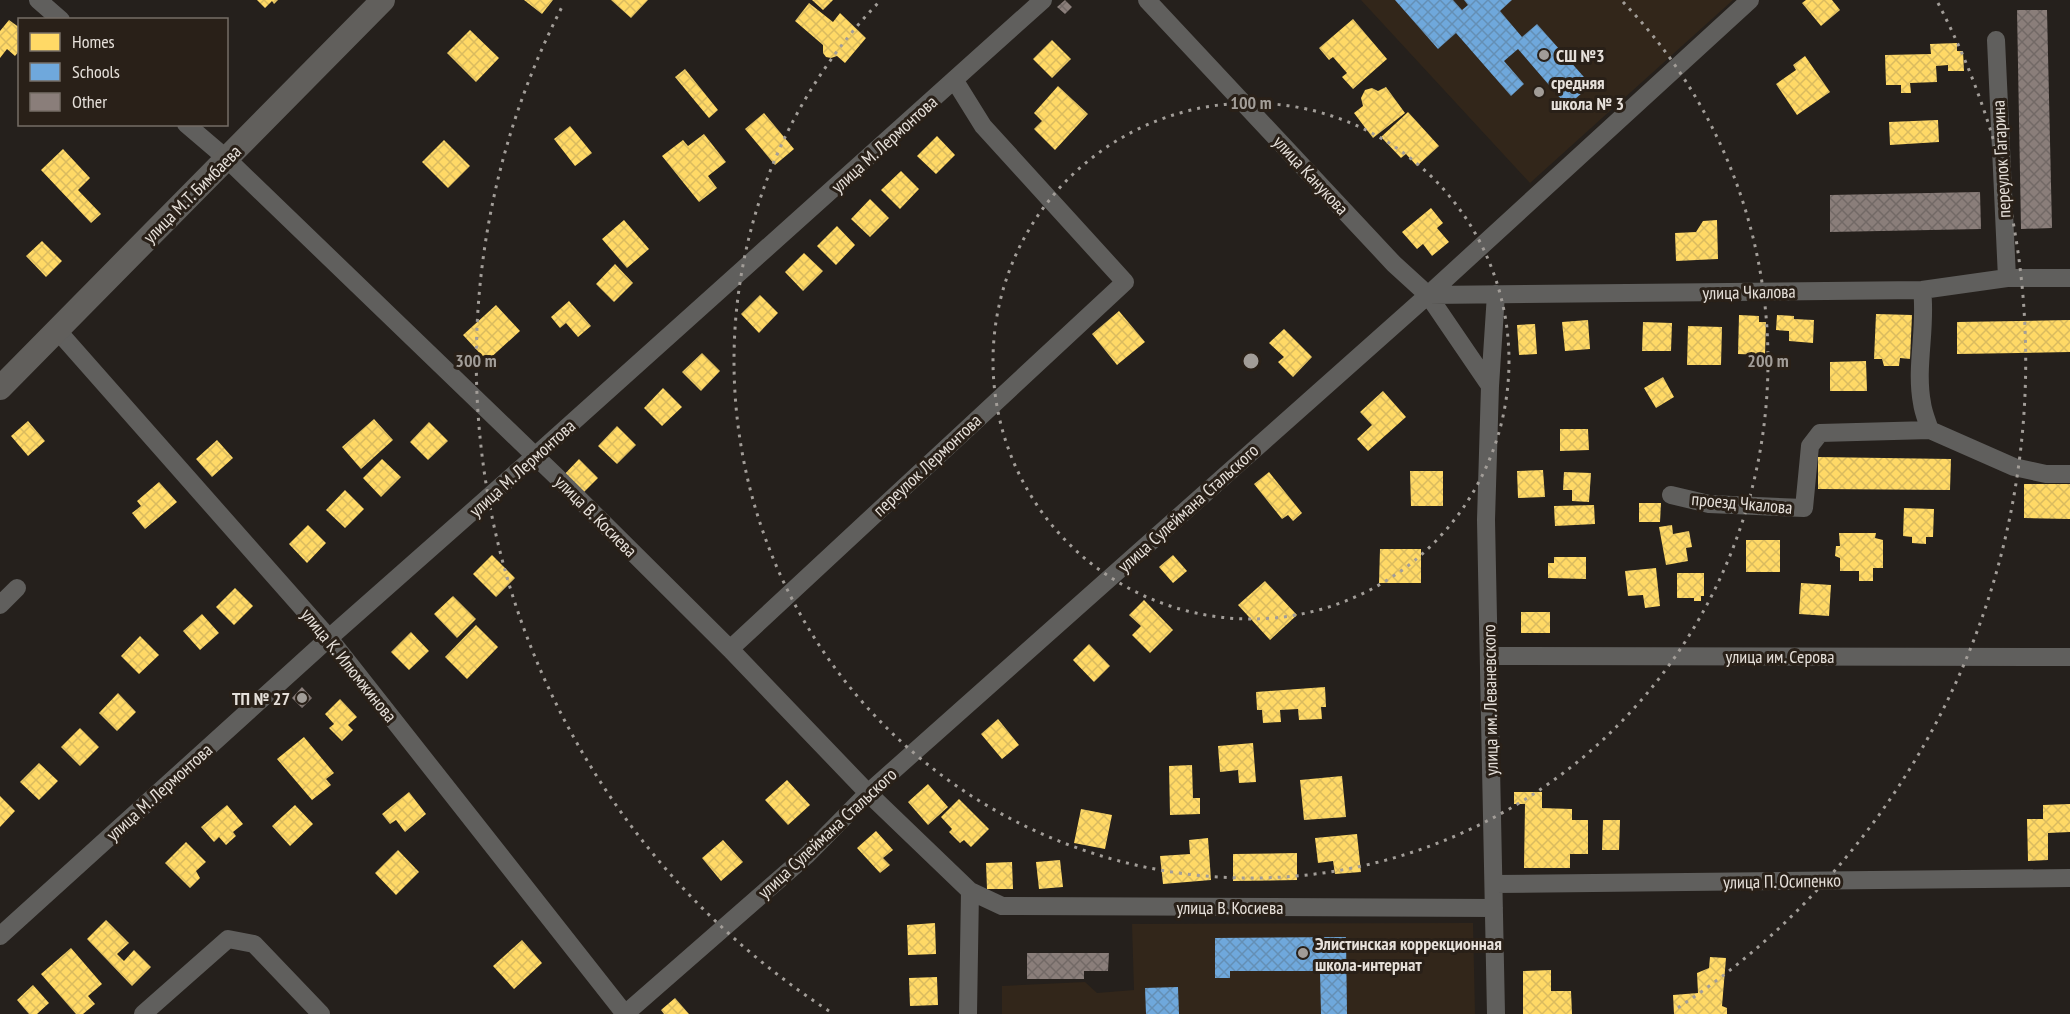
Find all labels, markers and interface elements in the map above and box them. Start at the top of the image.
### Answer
legend [18,18,228,126]
text: Homes [72,30,115,53]
place label: СШ №3 [1556,44,1605,67]
marker: СШ №3 [1537,48,1551,62]
text: Schools [72,60,120,83]
place label: средняя школа № 3 [1551,71,1624,115]
marker: средняя школа № 3 [1532,85,1546,99]
text: Other [72,90,107,113]
street label: улица М. Лермонтова [826,90,942,198]
text: 100 m [1230,91,1272,114]
street label: переулок Гагарина [1986,100,2016,218]
street label: улица Канукова [1268,130,1354,220]
street label: улица М.Т. Бимбаева [138,140,246,248]
street label: улица Чкалова [1702,280,1796,304]
text: 300 m [455,349,497,372]
text: 200 m [1747,349,1789,372]
centre of rings [1241,351,1261,371]
street label: переулок Лермонтова [868,409,986,521]
street label: улица М. Лермонтова [464,414,580,522]
street label: улица Сулеймана Стальского [1113,439,1263,577]
street label: улица В. Косиева [550,470,642,562]
street label: проезд Чкалова [1691,487,1793,519]
street label: улица К. Илюмжинова [296,603,402,727]
street label: улица им. Леваневского [1477,624,1503,776]
street label: улица им. Серова [1725,645,1835,668]
place label: ТП № 27 [232,687,290,710]
marker: ТП № 27 [295,691,309,705]
street label: улица М. Лермонтова [101,738,217,846]
street label: улица Сулеймана Стальского [753,763,901,903]
street label: улица П. Осипенко [1723,868,1841,894]
street label: улица В. Косиева [1176,896,1284,919]
place label: Элистинская коррекционная школа-интернат [1315,932,1502,976]
marker: Элистинская коррекционная школа-интернат [1296,946,1310,960]

